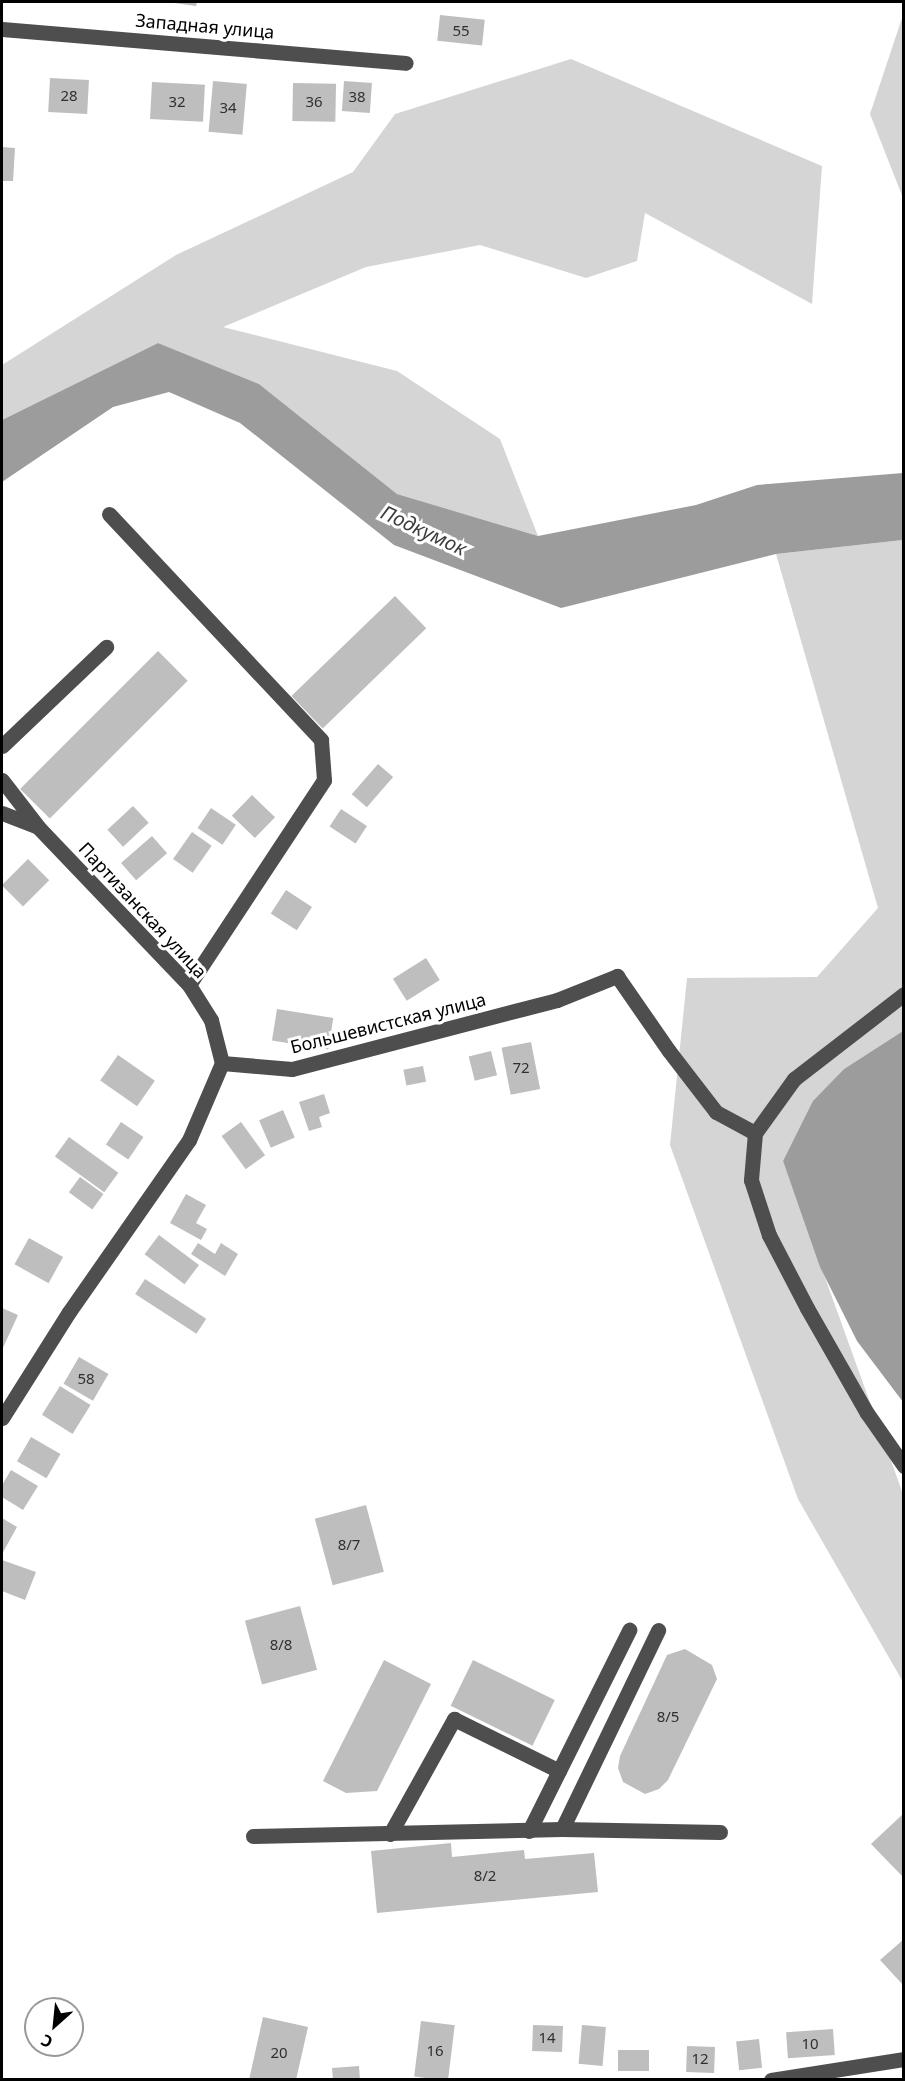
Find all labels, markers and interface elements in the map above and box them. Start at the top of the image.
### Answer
street label: Западная улица [135,9,275,43]
house number: 55 [452,22,470,40]
house number: 28 [60,87,78,105]
house number: 38 [348,88,366,106]
house number: 32 [168,93,186,111]
house number: 36 [305,93,323,111]
house number: 34 [219,99,237,117]
water label: Подкумок [377,500,471,560]
street label: Партизанская улица [75,838,211,982]
street label: Большевистская улица [288,988,488,1058]
house number: 72 [512,1059,530,1077]
house number: 58 [77,1370,95,1388]
house number: 8/7 [338,1536,360,1554]
house number: 8/8 [270,1636,292,1654]
house number: 8/5 [657,1708,679,1726]
house number: 8/2 [474,1867,496,1885]
north arrow [24,1997,84,2057]
text: С [37,2029,56,2053]
house number: 14 [538,2029,556,2047]
house number: 10 [801,2035,819,2053]
house number: 16 [426,2042,444,2060]
house number: 20 [270,2044,288,2062]
house number: 12 [691,2050,709,2068]

